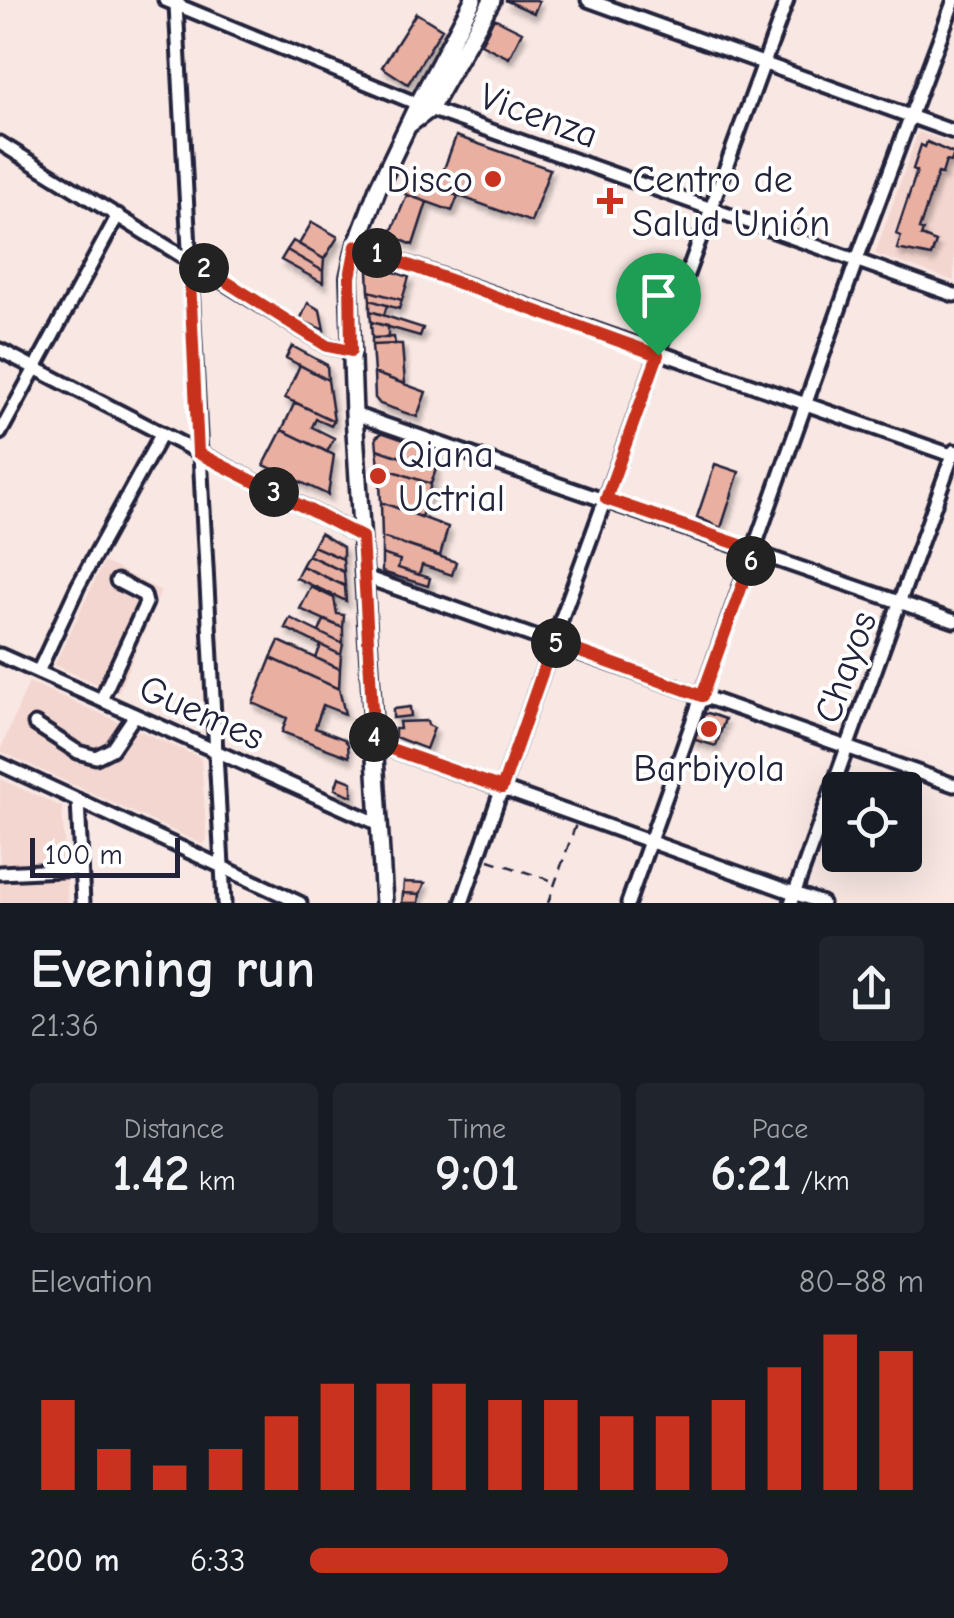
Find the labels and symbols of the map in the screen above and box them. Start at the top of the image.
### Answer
street label: Vicenza [474,74,604,158]
place label: Disco [386,158,473,202]
place label: Centro de Salud Unión [632,158,830,246]
marker: Disco [482,168,504,190]
marker: Centro de Salud Unión [597,188,623,214]
pin: 1 [352,228,402,278]
pin: 2 [179,243,229,293]
pin [616,253,701,356]
place label: Qiana Uctrial [398,433,505,521]
marker: Qiana Uctrial [367,465,389,487]
pin: 3 [249,467,299,517]
pin: 6 [726,536,776,586]
street label: Chayos [806,606,886,729]
pin: 5 [531,618,581,668]
street label: Guemes [132,666,271,760]
pin: 4 [349,712,399,762]
marker: Barbiyola [698,718,720,740]
place label: Barbiyola [633,747,785,791]
scale bar [30,833,180,878]

